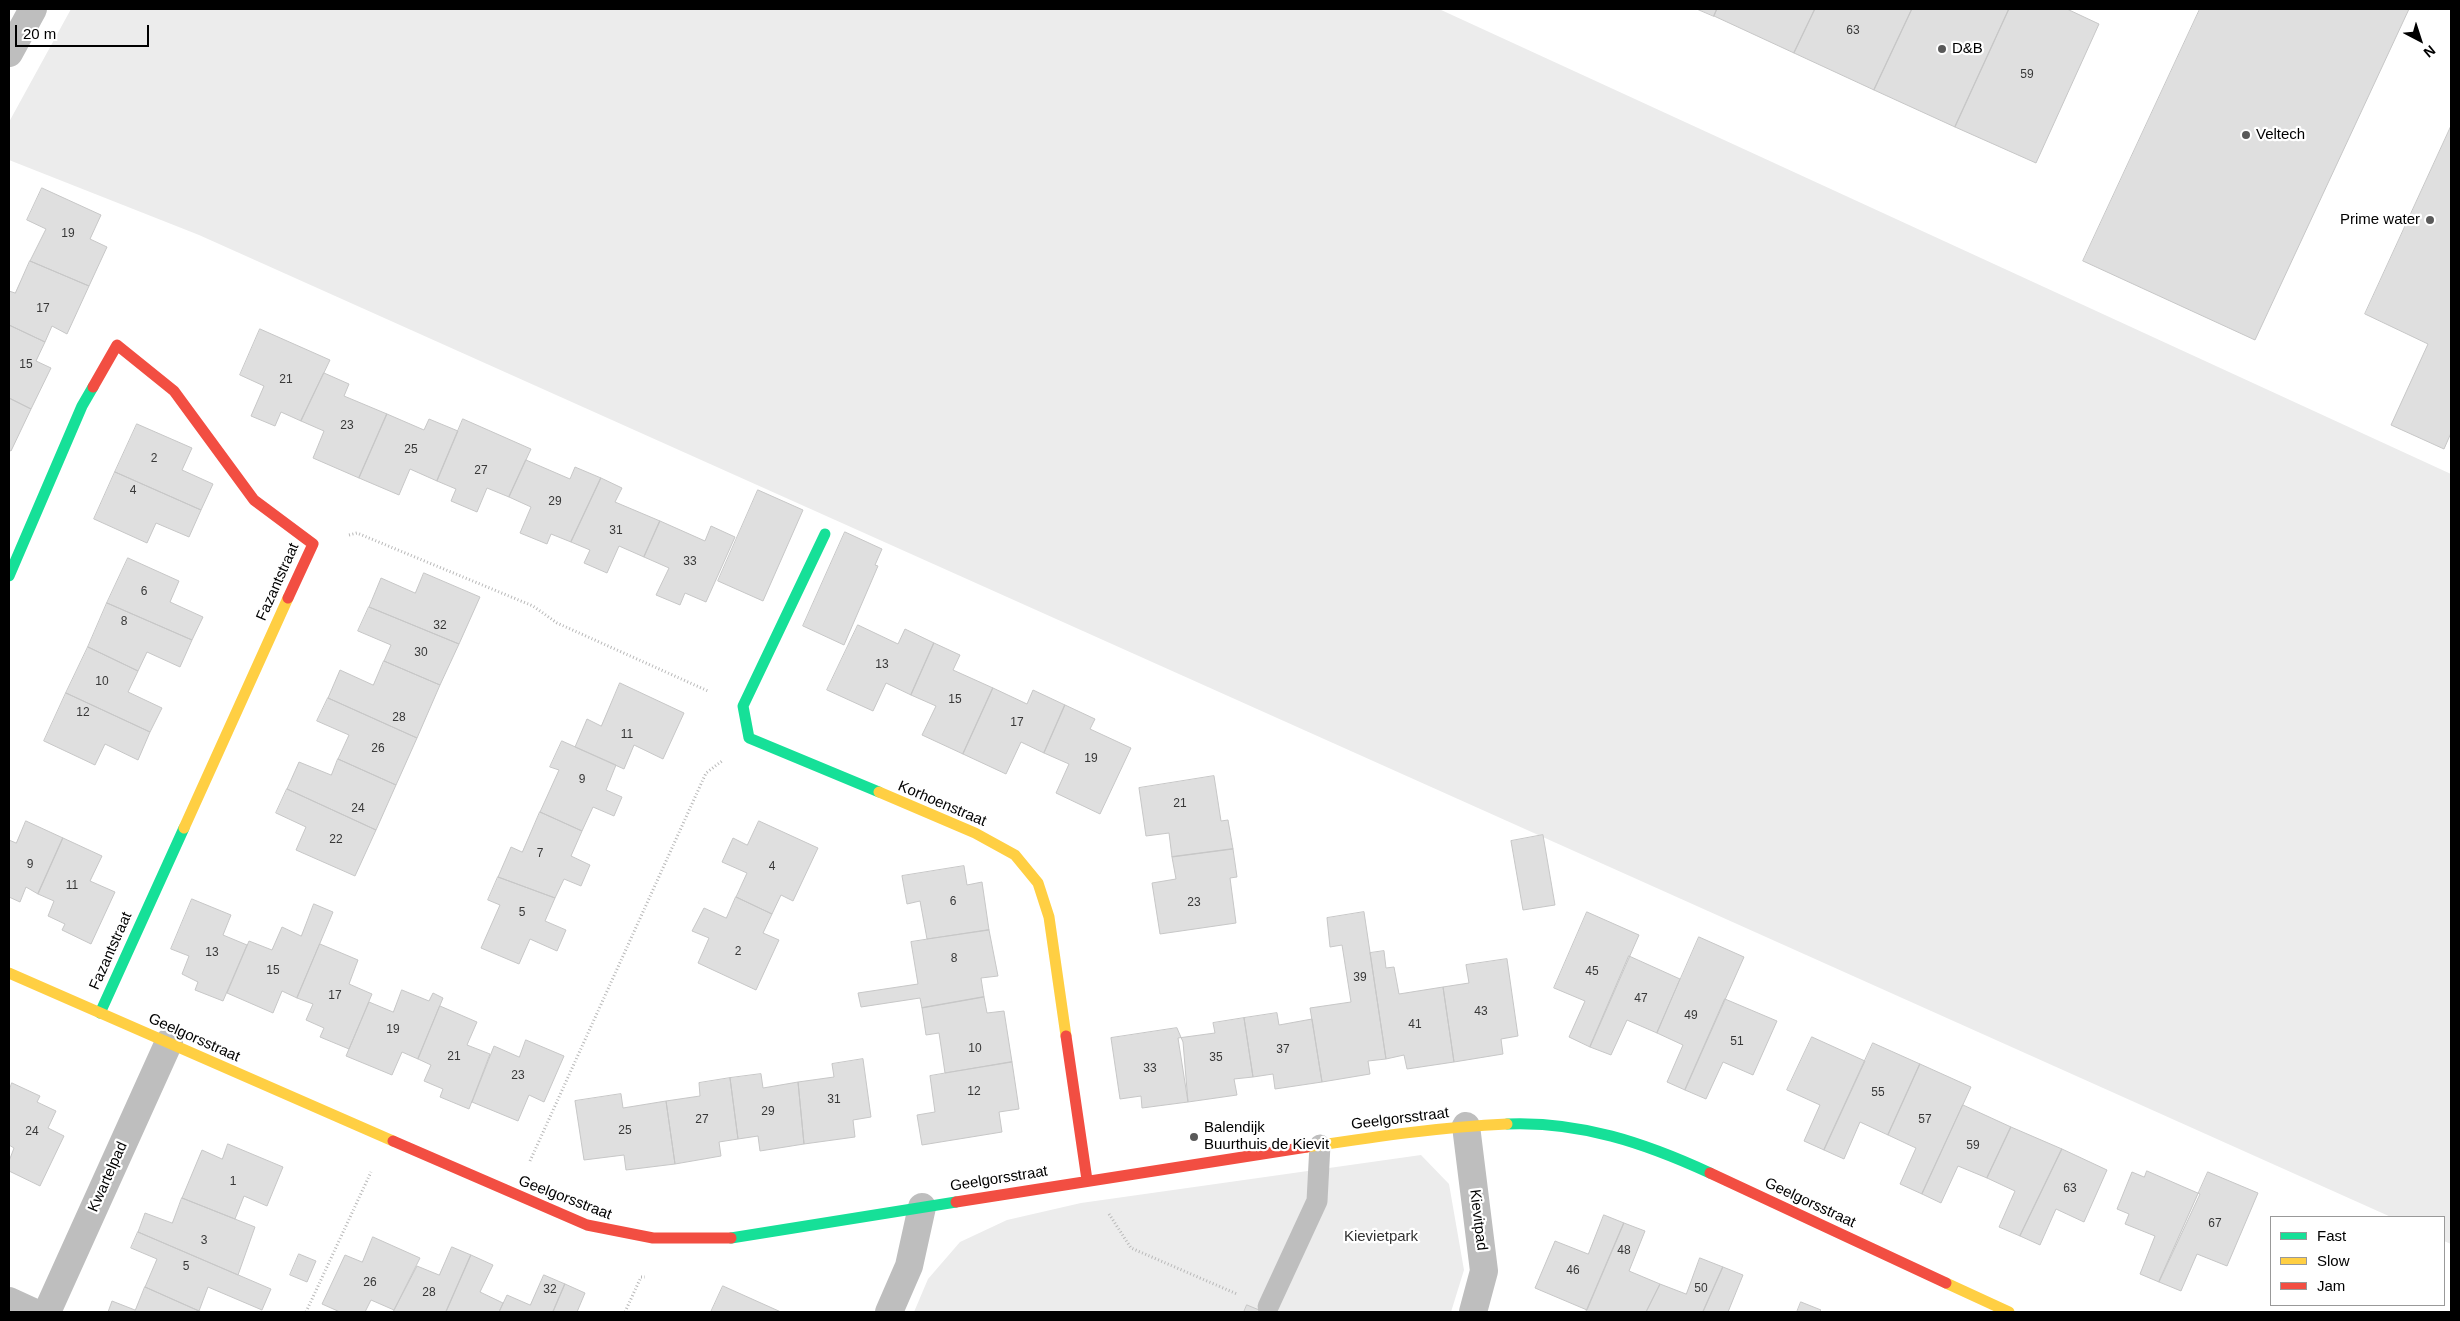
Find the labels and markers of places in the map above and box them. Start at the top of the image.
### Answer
place label: D&B [1952,40,1983,58]
marker: D&B [1936,43,1948,55]
place label: Veltech [2256,126,2305,144]
marker: Veltech [2240,129,2252,141]
place label: Prime water [2340,211,2420,229]
marker: Prime water [2424,214,2436,226]
place label: Balendijk Buurthuis de Kievit [1204,1119,1329,1154]
marker: Balendijk Buurthuis de Kievit [1188,1131,1200,1143]

